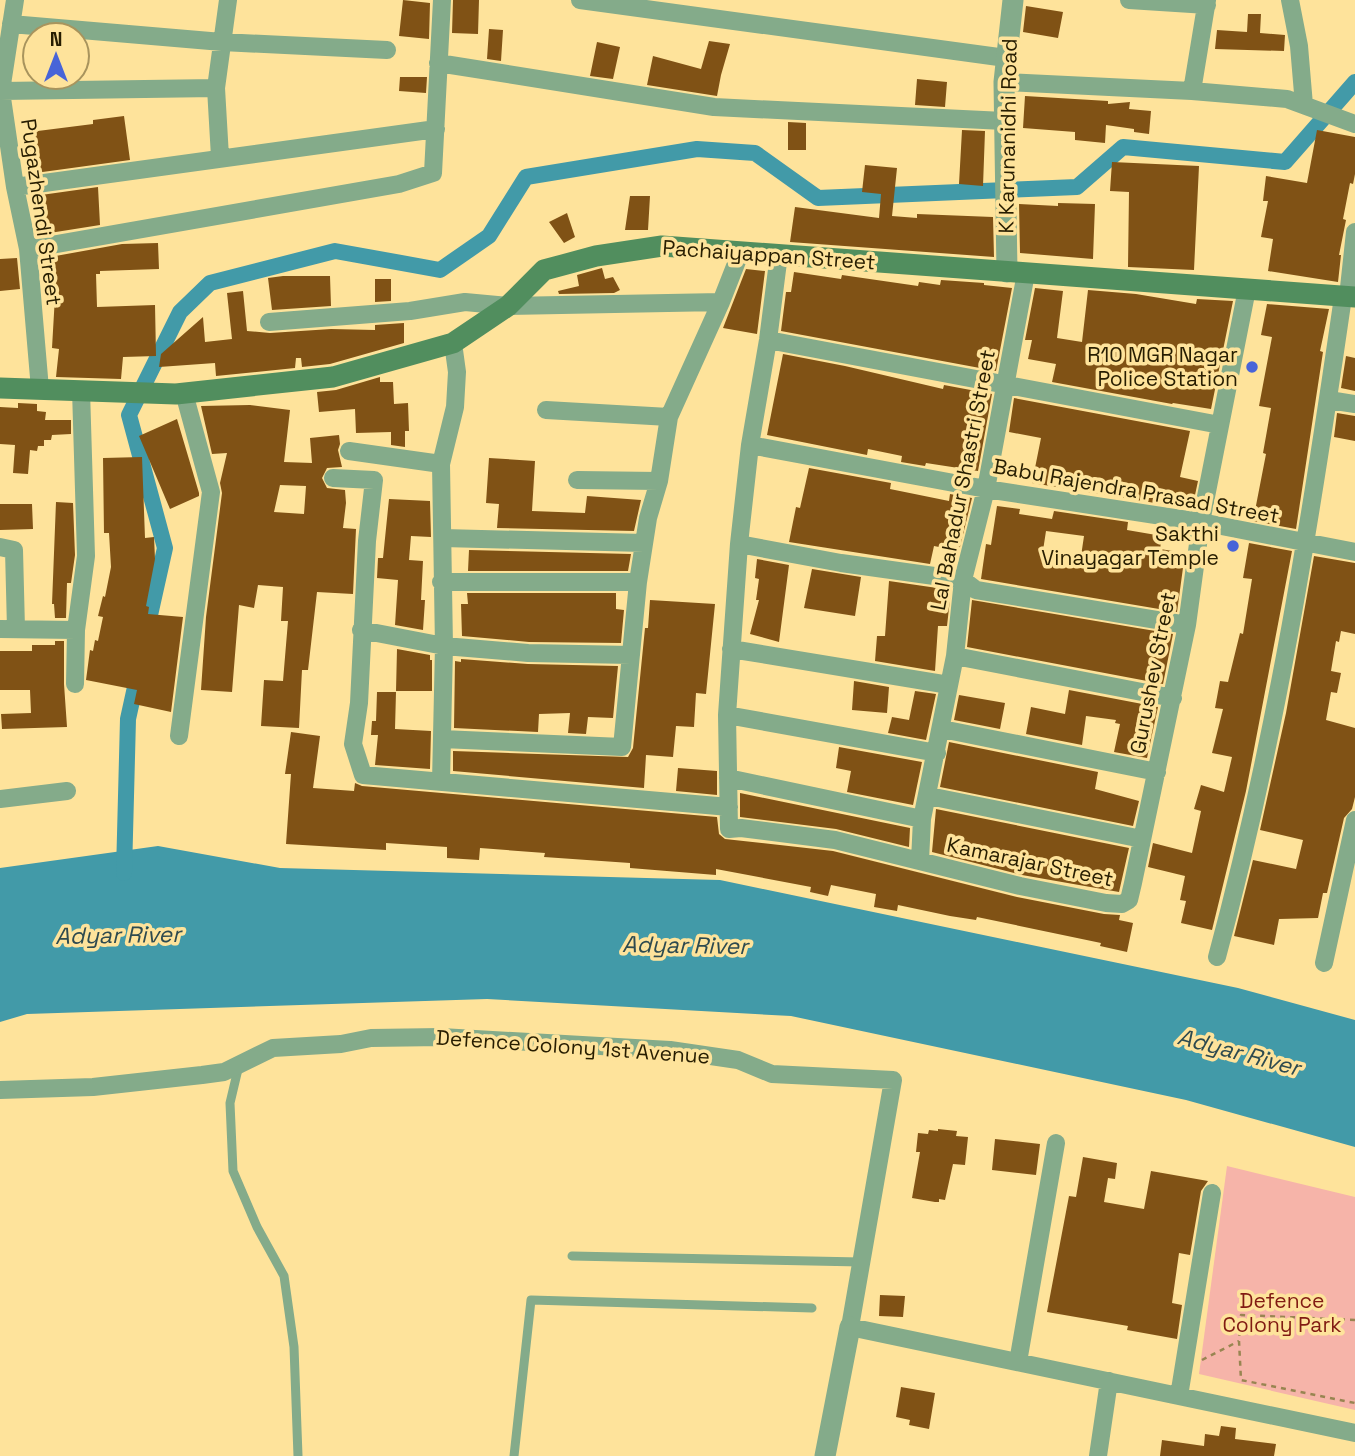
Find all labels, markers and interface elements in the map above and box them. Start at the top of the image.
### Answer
north arrow [21,21,91,91]
text: N [50,27,62,52]
street label: K Karunanidhi Road [992,38,1023,234]
street label: Pugazhendi Street [15,117,68,307]
street label: Pachaiyappan Street [662,234,876,275]
place label: R10 MGR Nagar Police Station [1087,341,1238,392]
street label: Lal Bahadur Shastri Street [924,347,1001,613]
marker: R10 MGR Nagar Police Station [1244,359,1260,375]
street label: Babu Rajendra Prasad Street [991,452,1281,529]
place label: Sakthi Vinayagar Temple [1041,520,1219,571]
marker: Sakthi Vinayagar Temple [1225,538,1241,554]
street label: Gurushev Street [1124,590,1181,756]
street label: Kamarajar Street [944,831,1116,892]
water label: Adyar River [55,919,183,951]
water label: Adyar River [622,929,750,961]
water label: Adyar River [1174,1021,1306,1083]
street label: Defence Colony 1st Avenue [435,1023,711,1070]
park label: Defence Colony Park [1222,1287,1342,1338]

